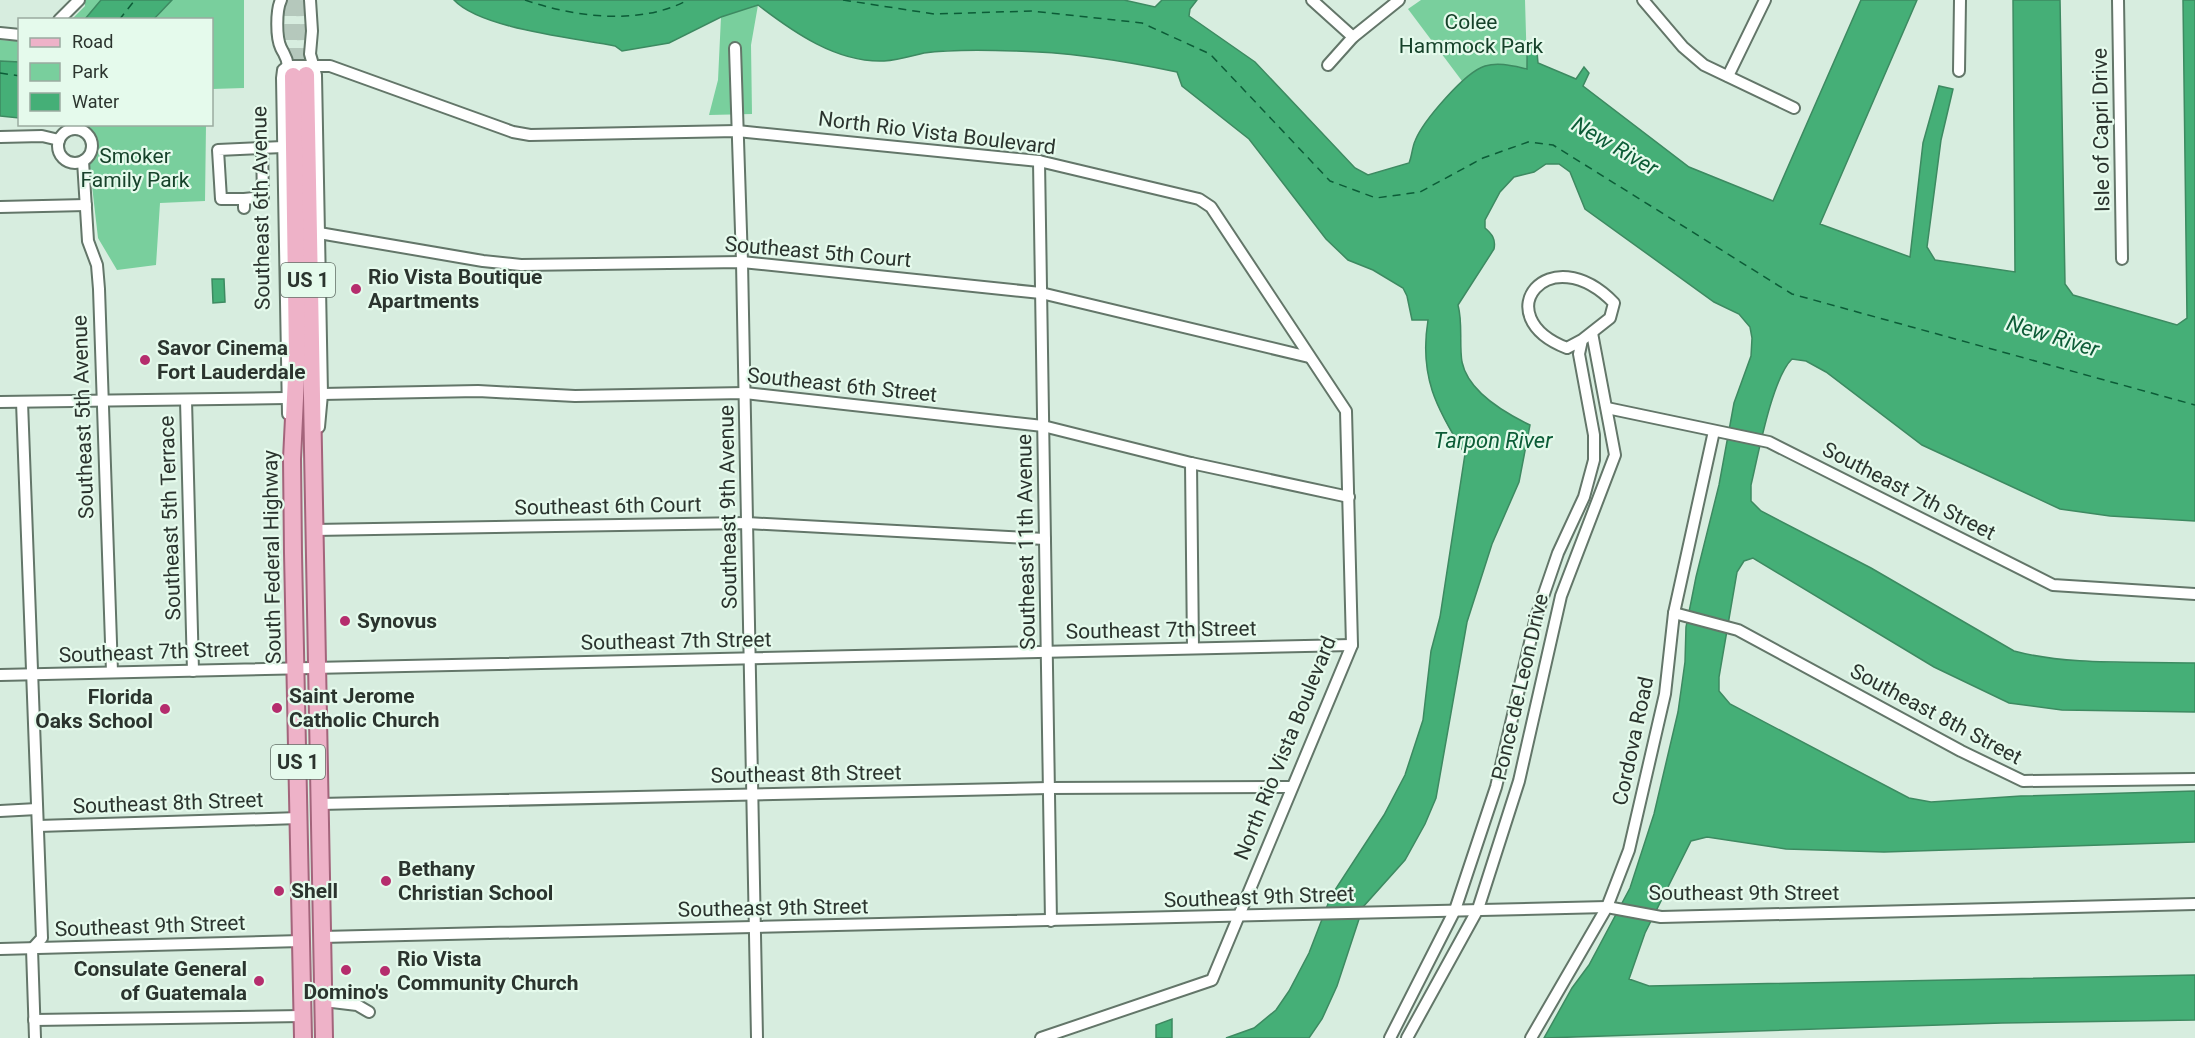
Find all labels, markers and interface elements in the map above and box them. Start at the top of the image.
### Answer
park label: Colee Hammock Park [1399,10,1544,58]
legend [18,18,213,126]
text: Road [72,31,113,52]
street label: Isle of Capri Drive [2088,48,2114,212]
text: Park [72,61,109,82]
text: Water [72,91,119,112]
street label: Southeast 6th Avenue [247,106,275,310]
street label: North Rio Vista Boulevard [817,107,1057,159]
water label: New River [1568,111,1663,181]
park label: Smoker Family Park [81,144,190,192]
street label: Southeast 5th Court [724,232,912,272]
road number: US 1 [281,263,335,297]
place label: Rio Vista Boutique Apartments [368,265,542,313]
marker: Rio Vista Boutique Apartments [349,282,363,296]
water label: New River [2004,310,2103,362]
street label: Southeast 5th Avenue [67,315,99,519]
place label: Savor Cinema Fort Lauderdale [157,336,306,384]
marker: Savor Cinema Fort Lauderdale [138,353,152,367]
street label: Southeast 6th Street [746,363,938,407]
street label: Southeast 9th Avenue [714,405,742,609]
street label: Southeast 5th Terrace [154,415,186,621]
water label: Tarpon River [1434,428,1553,453]
street label: Southeast 11th Avenue [1012,434,1040,650]
street label: Southeast 7th Street [1819,437,2000,545]
street label: South Federal Highway [258,450,286,664]
street label: Southeast 6th Court [514,492,702,520]
street label: Ponce de Leon Drive [1487,591,1553,783]
place label: Synovus [357,609,437,633]
marker: Synovus [338,614,352,628]
street label: Southeast 7th Street [1065,616,1257,644]
street label: Southeast 7th Street [580,627,772,655]
street label: North Rio Vista Boulevard [1229,633,1341,863]
street label: Southeast 7th Street [58,637,250,667]
street label: Southeast 8th Street [1846,659,2026,769]
street label: Cordova Road [1608,674,1658,808]
place label: Saint Jerome Catholic Church [289,684,439,732]
place label: Florida Oaks School [35,685,153,733]
marker: Saint Jerome Catholic Church [270,701,284,715]
marker: Florida Oaks School [158,702,172,716]
road number: US 1 [271,745,325,779]
street label: Southeast 8th Street [710,760,902,788]
street label: Southeast 8th Street [72,788,264,818]
place label: Bethany Christian School [398,857,553,905]
marker: Bethany Christian School [379,874,393,888]
place label: Shell [291,879,338,903]
street label: Southeast 9th Street [1649,881,1840,905]
street label: Southeast 9th Street [1163,882,1355,912]
marker: Shell [272,884,286,898]
street label: Southeast 9th Street [677,894,869,922]
street label: Southeast 9th Street [54,911,246,941]
place label: Rio Vista Community Church [397,947,578,995]
place label: Consulate General of Guatemala [74,957,247,1005]
marker: Domino's [339,963,353,977]
marker: Rio Vista Community Church [378,964,392,978]
marker: Consulate General of Guatemala [252,974,266,988]
place label: Domino's [303,980,389,1004]

